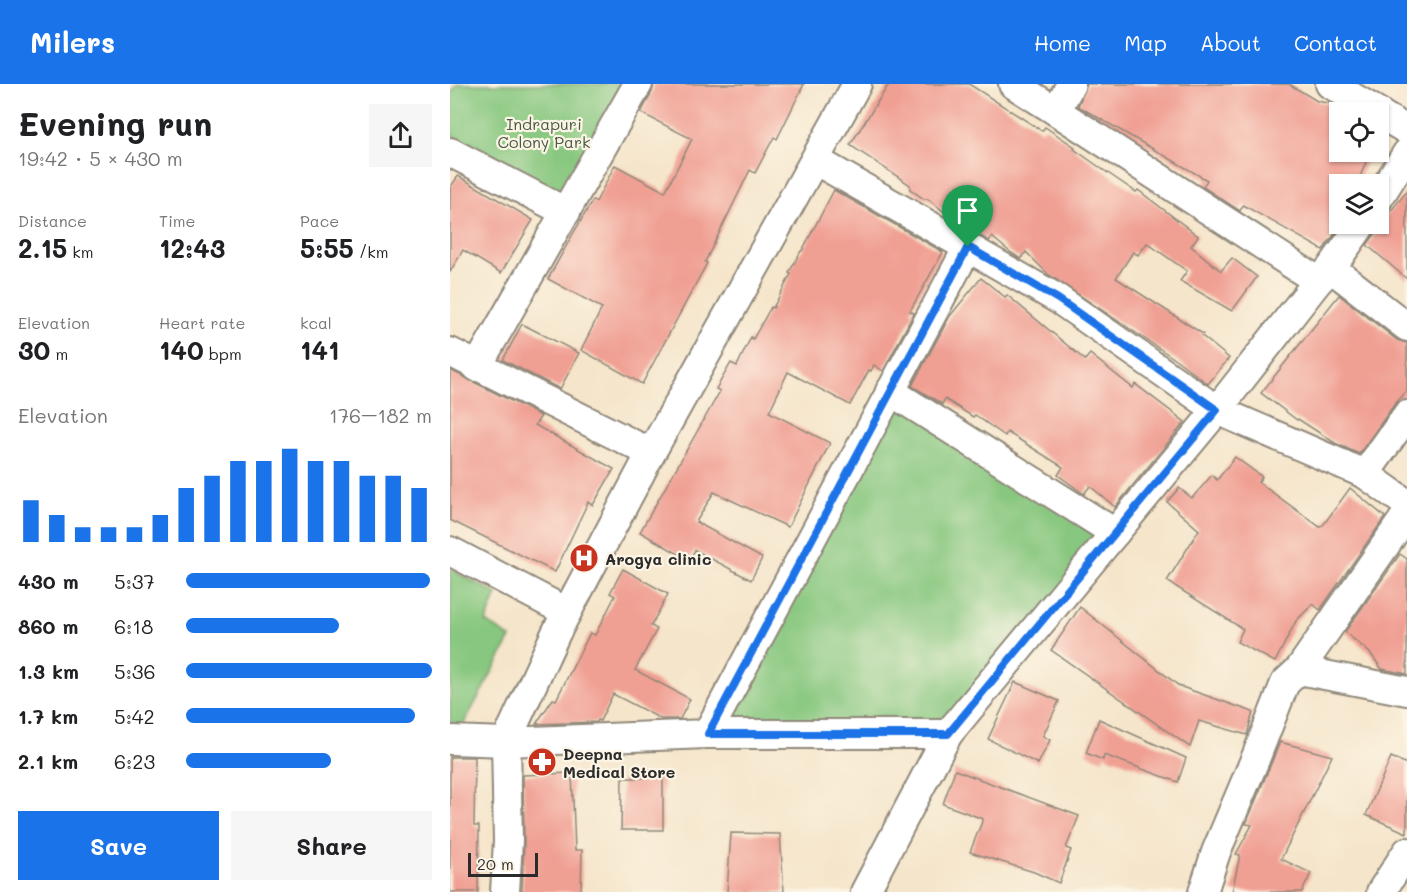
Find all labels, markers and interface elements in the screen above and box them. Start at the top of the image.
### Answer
text: Milers [30,24,115,60]
text: Home [1034,29,1091,56]
text: Map [1124,29,1167,56]
text: About [1200,29,1261,56]
text: Contact [1294,29,1377,56]
text: Evening run [18,101,212,144]
map controls [1329,102,1389,234]
button: locate [1329,102,1389,162]
button: share [369,104,432,167]
park label: Indrapuri Colony Park [497,113,591,152]
text: 19:42 · 5 × 430 m [18,145,183,171]
button: layers [1329,174,1389,234]
pin [942,185,993,247]
icon: arrive [951,194,984,227]
text: Distance [18,210,87,231]
text: Time [159,210,195,231]
text: Pace [300,210,339,231]
text: 2.15 [18,231,67,265]
text: 12:43 [159,231,225,265]
text: 5:55 [300,231,354,265]
text: km [67,241,94,262]
text: /km [354,241,389,262]
text: Elevation [18,312,90,333]
text: Heart rate [159,312,245,333]
text: kcal [300,312,332,333]
text: 30 [18,333,50,367]
text: 140 [159,333,204,367]
text: 141 [300,333,340,367]
text: m [50,343,68,364]
text: bpm [204,343,242,364]
text: Elevation [18,402,108,428]
text: 176–182 m [329,402,432,428]
hospital icon: Arogya clinic [568,542,600,574]
place label: Arogya clinic [605,548,711,569]
text: 430 m [18,568,79,594]
text: 5:37 [114,568,155,594]
text: 860 m [18,613,78,639]
text: 6:18 [114,613,153,639]
text: 1.3 km [18,658,79,684]
text: 5:36 [114,658,156,684]
text: 1.7 km [18,703,78,729]
text: 5:42 [114,703,155,729]
place label: Deepna Medical Store [563,743,675,782]
pharmacy icon: Deepna Medical Store [526,746,558,778]
text: 2.1 km [18,748,78,774]
text: 6:23 [114,748,155,774]
button: Save [18,811,219,880]
button: Share [231,811,432,880]
scale bar [468,850,538,878]
text: 20 m [477,853,514,874]

